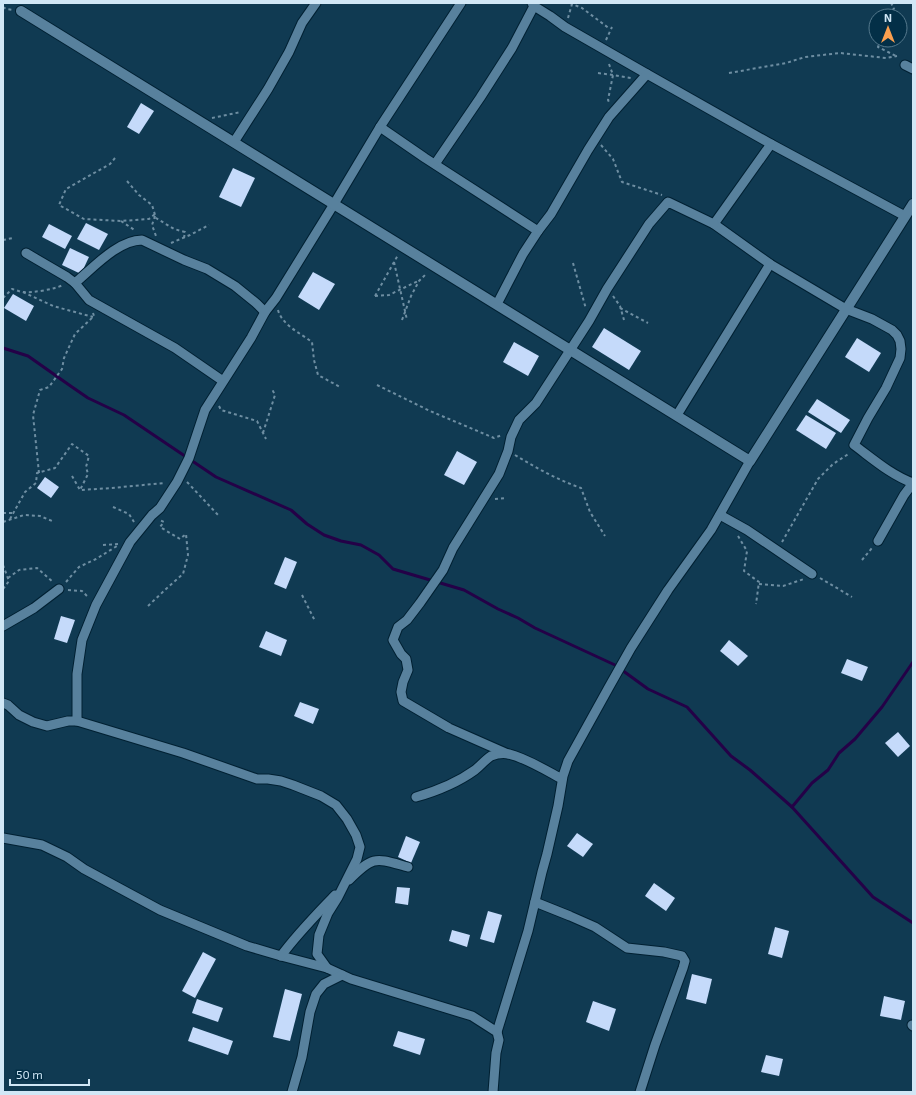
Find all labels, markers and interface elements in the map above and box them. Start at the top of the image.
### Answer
north arrow [868,8,908,48]
text: N [884,11,892,24]
scale bar [10,1061,89,1087]
text: 50 m [16,1067,43,1081]

